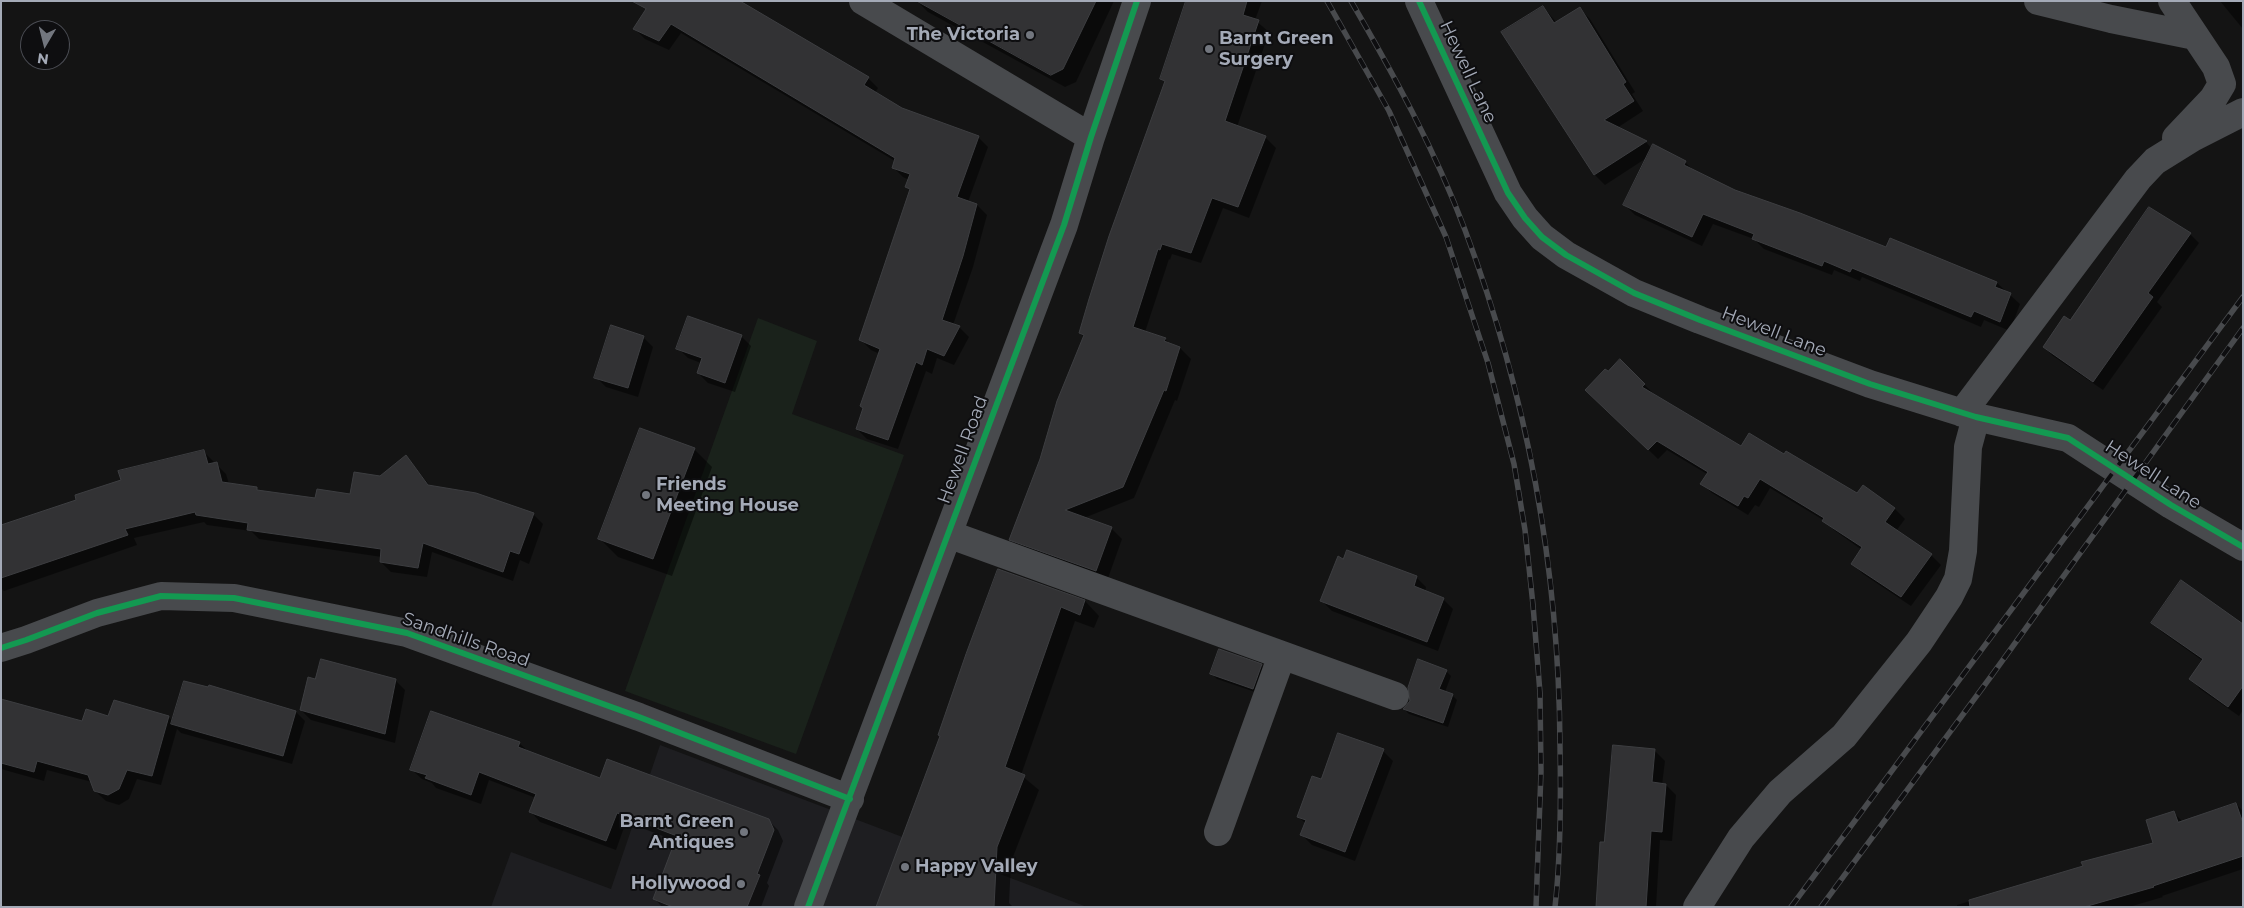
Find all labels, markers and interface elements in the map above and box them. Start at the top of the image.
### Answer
street label: Hewell Lane [1435,17,1501,127]
north arrow [20,20,70,70]
place label: The Victoria [907,24,1020,46]
place label: Barnt Green Surgery [1219,28,1334,70]
marker: The Victoria [1024,29,1036,41]
marker: Barnt Green Surgery [1203,43,1215,55]
text: N [36,49,50,69]
street label: Hewell Lane [1719,302,1829,362]
street label: Hewell Road [933,393,993,507]
street label: Hewell Lane [2101,436,2205,514]
place label: Friends Meeting House [656,474,799,516]
marker: Friends Meeting House [640,489,652,501]
street label: Sandhills Road [399,608,533,672]
place label: Barnt Green Antiques [619,811,734,854]
marker: Barnt Green Antiques [738,826,750,838]
place label: Happy Valley [915,856,1038,878]
marker: Happy Valley [899,861,911,873]
place label: Hollywood [631,873,731,895]
marker: Hollywood [735,878,747,890]

